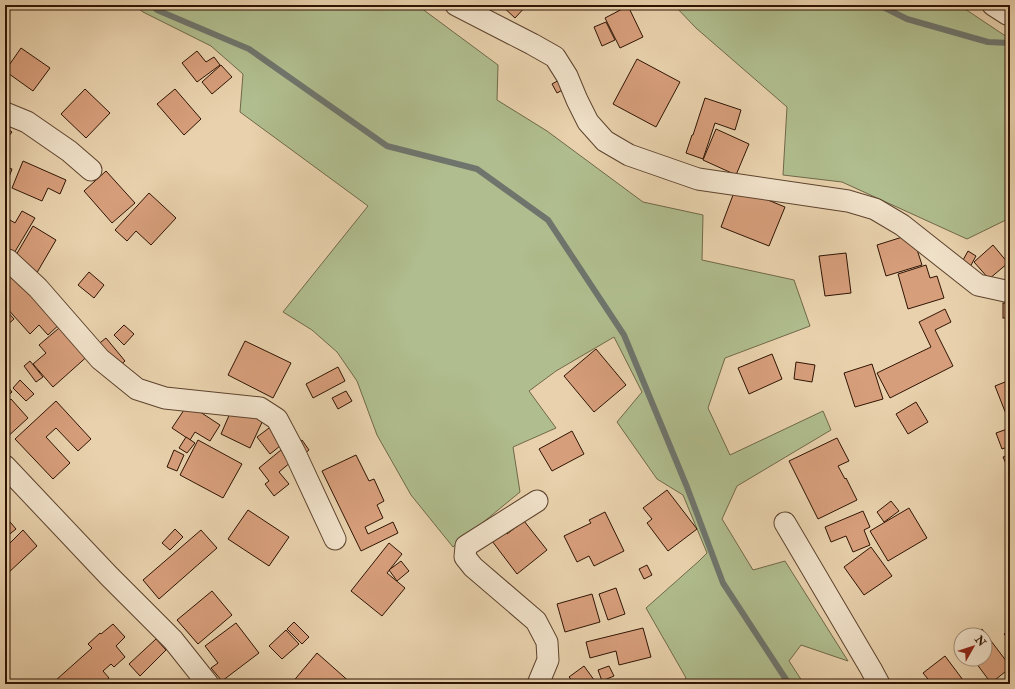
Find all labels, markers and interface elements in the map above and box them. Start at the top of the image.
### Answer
north arrow [953,627,993,667]
text: N [972,632,989,650]

